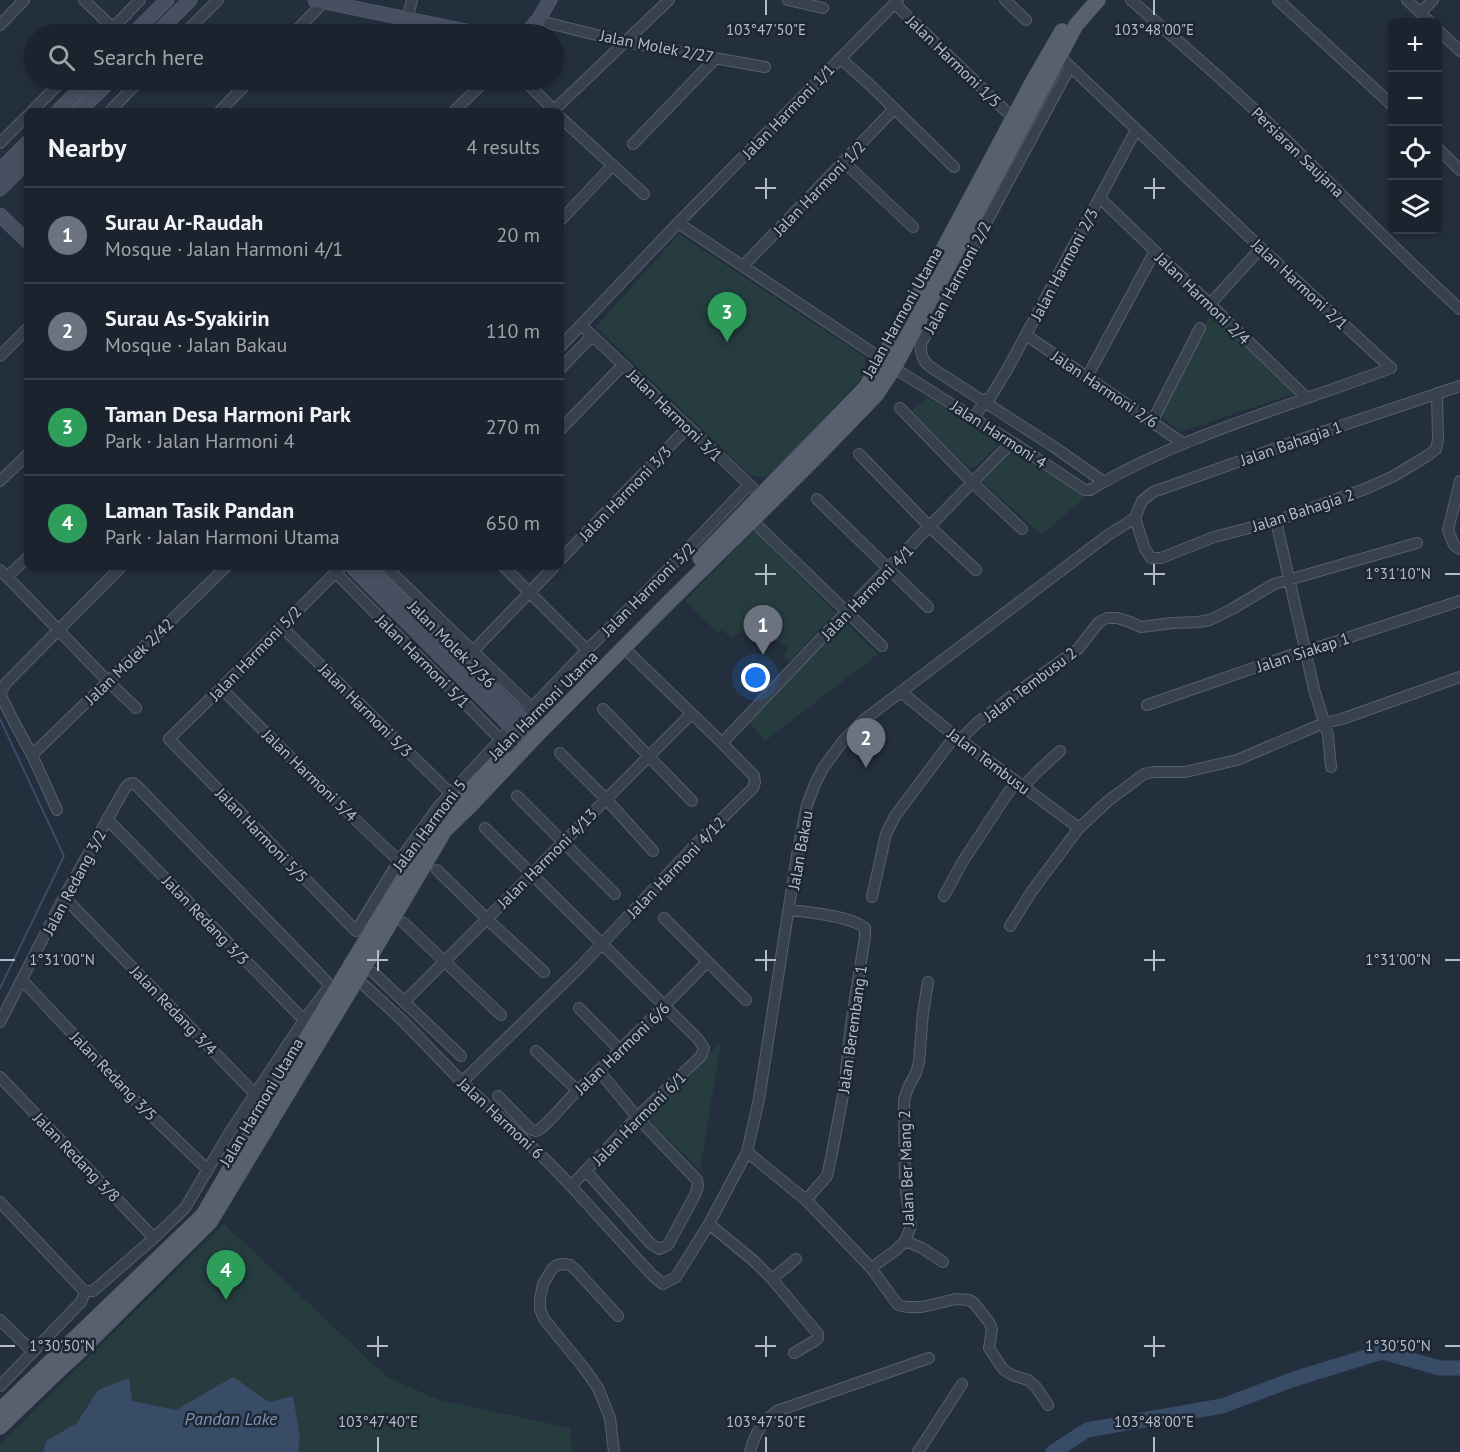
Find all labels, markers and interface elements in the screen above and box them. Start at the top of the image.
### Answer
street label: Jalan Harmoni 1/5 [902,10,1006,111]
map controls [1388,18,1442,234]
button: + [1388,18,1442,72]
text: 103°47'50"E [726,20,806,39]
text: 103°48'00"E [1114,20,1194,39]
search box [24,24,564,90]
street label: Jalan Molek 2/27 [597,25,716,67]
icon: search [45,41,78,74]
text: Search here [93,43,204,71]
street label: Jalan Harmoni 1/1 [737,59,838,163]
button: − [1388,72,1442,126]
street label: Persiaran Saujana [1247,103,1349,201]
button: locate [1388,126,1442,180]
text: Nearby [48,131,126,164]
text: 4 results [467,134,540,160]
street label: Jalan Harmoni 1/2 [768,136,869,240]
button: layers [1388,180,1442,234]
street label: Jalan Harmoni 2/3 [1026,204,1102,324]
text: Surau Ar-Raudah [105,208,263,236]
street label: Jalan Harmoni 2/2 [919,217,995,337]
text: 1 [62,222,73,248]
text: 20 m [497,222,540,248]
street label: Jalan Harmoni 2/1 [1247,234,1352,334]
text: Mosque · Jalan Harmoni 4/1 [105,236,343,262]
street label: Jalan Harmoni Utama [857,243,946,382]
street label: Jalan Harmoni 2/4 [1151,247,1255,349]
pin: 3 [708,292,746,342]
text: Surau As-Syakirin [105,304,270,332]
text: 2 [62,318,73,344]
text: 110 m [486,318,540,344]
text: Mosque · Jalan Bakau [105,332,287,358]
street label: Jalan Harmoni 2/6 [1047,345,1162,432]
street label: Jalan Harmoni 3/1 [623,364,727,465]
street label: Jalan Harmoni 4 [947,395,1051,472]
text: Taman Desa Harmoni Park [105,400,351,428]
text: 3 [62,414,73,440]
text: 270 m [486,414,540,440]
street label: Jalan Bahagia 1 [1237,416,1344,470]
text: Park · Jalan Harmoni 4 [105,428,295,454]
street label: Jalan Harmoni 3/3 [574,441,675,545]
street label: Jalan Bahagia 2 [1249,484,1357,536]
text: Laman Tasik Pandan [105,496,294,524]
text: 4 [62,510,73,536]
text: 650 m [486,510,540,536]
text: Park · Jalan Harmoni Utama [105,524,340,550]
street label: Jalan Harmoni 3/2 [596,538,699,641]
street label: Jalan Harmoni 4/1 [816,540,917,644]
text: 1°31'10"N [1365,564,1431,583]
street label: Jalan Molek 2/36 [403,595,500,692]
street label: Jalan Harmoni 5/2 [204,601,305,705]
pin: 1 [744,606,783,655]
street label: Jalan Harmoni 5/1 [371,609,474,712]
street label: Jalan Molek 2/42 [80,614,178,709]
street label: Jalan Siakap 1 [1253,628,1352,677]
street label: Jalan Tembusu 2 [979,643,1080,726]
street label: Jalan Harmoni Utama [484,646,602,764]
street label: Jalan Harmoni 5/3 [314,658,417,761]
your location [741,663,770,692]
pin: 2 [846,718,886,768]
street label: Jalan Tembusu [943,723,1034,799]
street label: Jalan Harmoni 5/4 [258,724,362,826]
street label: Jalan Harmoni 5 [387,775,470,876]
street label: Jalan Harmoni 5/5 [211,783,312,887]
street label: Jalan Harmoni 4/13 [492,804,601,913]
street label: Jalan Bakau [783,809,817,892]
street label: Jalan Harmoni 4/12 [622,812,729,923]
street label: Jalan Redang 3/2 [37,826,110,939]
street label: Jalan Redang 3/3 [158,870,254,969]
text: 1°31'00"N [29,950,95,969]
text: 1°31'00"N [1365,950,1431,969]
street label: Jalan Redang 3/4 [126,960,222,1059]
street label: Jalan Berembang 1 [833,964,871,1095]
street label: Jalan Harmoni 6/6 [570,998,674,1099]
street label: Jalan Redang 3/5 [66,1026,162,1125]
street label: Jalan Harmoni Utama [214,1034,307,1171]
street label: Jalan Harmoni 6/1 [587,1067,690,1170]
street label: Jalan Harmoni 6 [453,1073,548,1163]
street label: Jalan Redang 3/8 [29,1107,125,1206]
street label: Jalan Ber Mang 2 [894,1110,918,1227]
pin: 4 [206,1250,246,1300]
text: 1°30'50"N [29,1336,95,1355]
text: 1°30'50"N [1365,1336,1431,1355]
water label: Pandan Lake [185,1407,278,1430]
text: 103°47'40"E [338,1412,418,1431]
text: 103°47'50"E [726,1412,806,1431]
text: 103°48'00"E [1114,1412,1194,1431]

